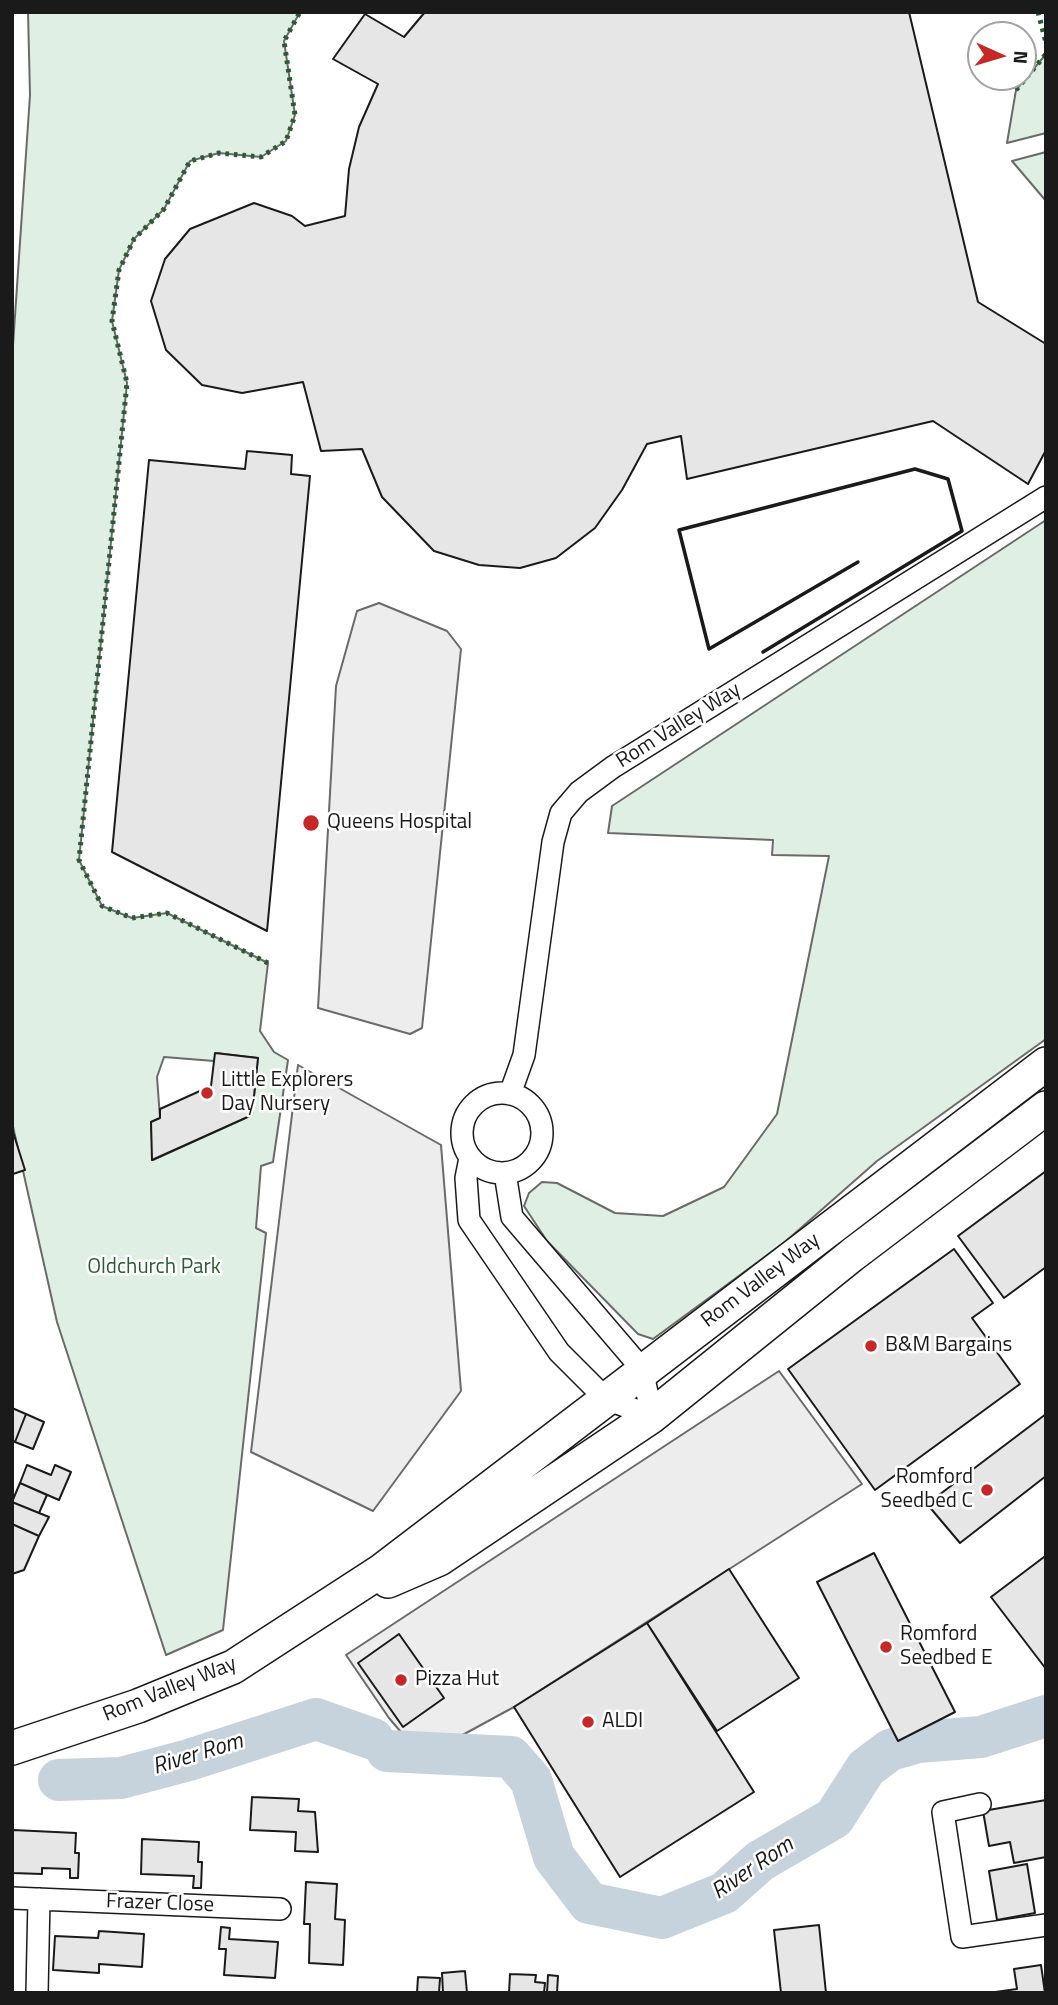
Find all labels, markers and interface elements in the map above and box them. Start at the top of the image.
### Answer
north arrow [967,21,1037,91]
text: N [1007,50,1036,65]
street label: Rom Valley Way [612,678,746,774]
place label: Queens Hospital [327,810,472,836]
marker: Queens Hospital [301,813,321,833]
place label: Little Explorers Day Nursery [221,1068,353,1118]
marker: Little Explorers Day Nursery [199,1085,215,1101]
street label: Rom Valley Way [697,1228,825,1334]
park label: Oldchurch Park [87,1255,221,1281]
place label: B&M Bargains [885,1333,1012,1359]
marker: B&M Bargains [863,1338,879,1354]
place label: Romford Seedbed C [880,1465,973,1515]
marker: Romford Seedbed C [979,1482,995,1498]
place label: Romford Seedbed E [900,1622,993,1672]
marker: Romford Seedbed E [878,1639,894,1655]
street label: Rom Valley Way [99,1652,241,1728]
place label: Pizza Hut [415,1667,499,1693]
marker: Pizza Hut [393,1672,409,1688]
place label: ALDI [602,1709,643,1735]
marker: ALDI [580,1714,596,1730]
water label: River Rom [150,1728,246,1782]
water label: River Rom [707,1832,799,1906]
street label: Frazer Close [106,1890,214,1918]

